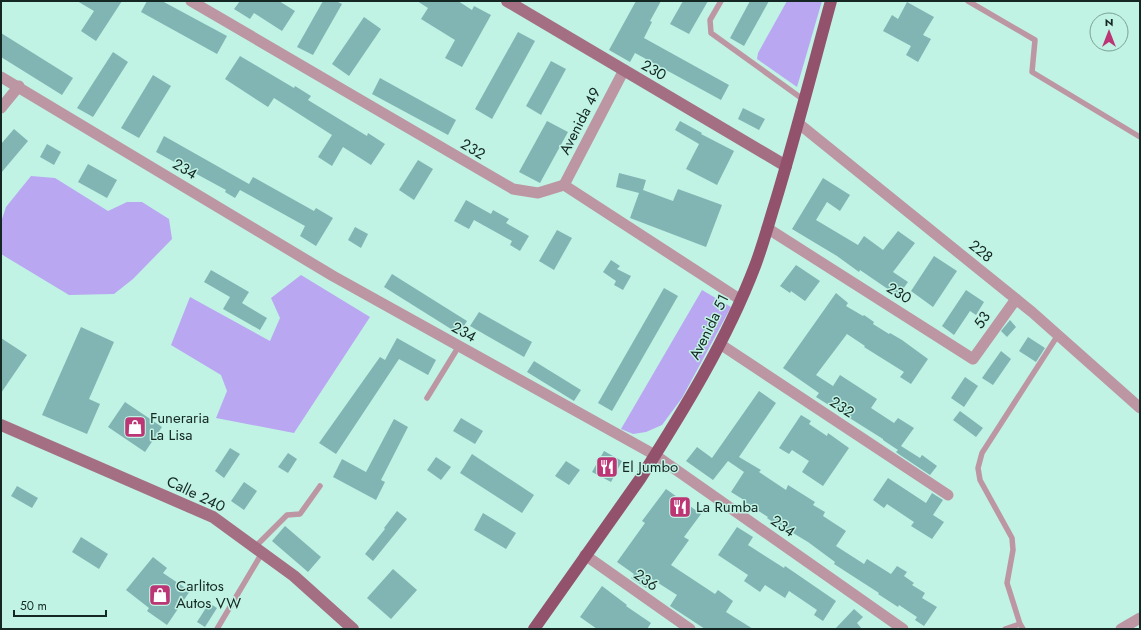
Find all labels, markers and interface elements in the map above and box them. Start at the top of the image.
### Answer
north arrow [1089,12,1129,52]
text: N [1105,14,1113,30]
street label: 230 [637,54,671,86]
street label: Avenida 49 [554,84,606,158]
street label: 232 [457,133,489,165]
street label: 234 [168,153,202,185]
street label: 228 [964,235,998,267]
street label: 230 [882,277,916,309]
street label: Avenida 51 [684,290,734,364]
street label: 53 [968,307,996,333]
street label: 234 [448,316,481,348]
street label: 232 [825,391,859,423]
place label: Funeraria La Lisa [150,407,209,446]
shop icon: Funeraria La Lisa [122,414,148,440]
restaurant icon: El Jumbo [594,454,620,480]
place label: El Jumbo [622,456,678,478]
street label: Calle 240 [163,470,229,518]
restaurant icon: La Rumba [667,494,693,520]
place label: La Rumba [696,496,758,518]
street label: 234 [766,510,800,542]
street label: 236 [629,564,663,596]
place label: Carlitos Autos VW [176,575,241,614]
shop icon: Carlitos Autos VW [147,582,173,608]
scale bar [14,592,106,618]
text: 50 m [20,597,47,615]

